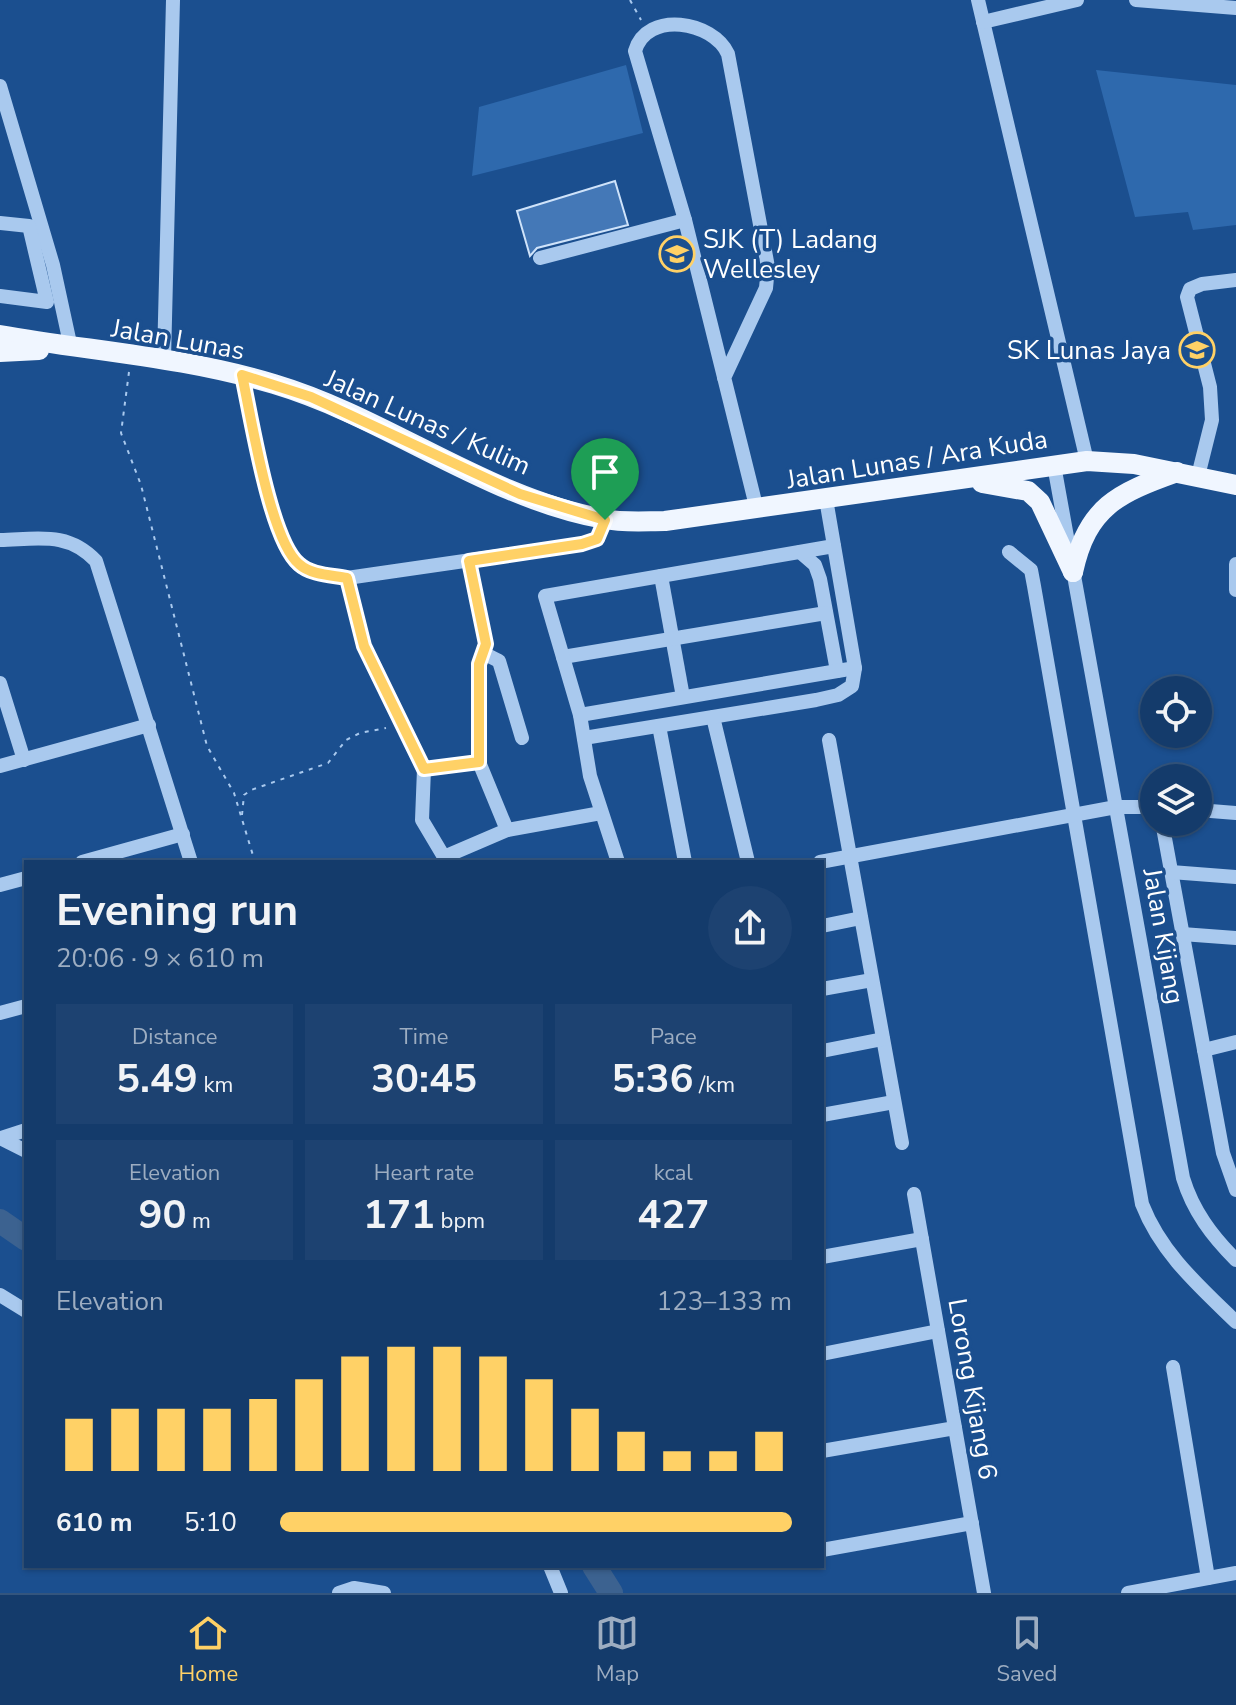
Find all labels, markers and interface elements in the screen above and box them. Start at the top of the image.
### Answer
place label: SJK (T) Ladang Wellesley [703,222,878,287]
school or university icon: SJK (T) Ladang Wellesley [658,235,696,273]
street label: Jalan Lunas [108,310,247,368]
school or university icon: SK Lunas Jaya [1178,331,1216,369]
place label: SK Lunas Jaya [1007,333,1171,368]
street label: Jalan Lunas / Kulim [318,361,536,484]
street label: Jalan Lunas / Ara Kuda [783,422,1050,498]
pin [571,438,639,520]
icon: arrive [583,450,627,494]
map controls [1140,676,1212,836]
button: locate [1140,676,1212,748]
button: layers [1140,764,1212,836]
street label: Jalan Kijang [1134,864,1193,1007]
text: Evening run [56,881,298,941]
button: share [708,886,792,970]
text: 20:06 · 9 × 610 m [56,941,264,976]
text: Distance [132,1022,217,1052]
text: Time [400,1022,448,1052]
text: Pace [650,1022,697,1052]
text: 5.49 [116,1052,198,1106]
text: 30:45 [371,1052,477,1106]
text: 5:36 [612,1052,693,1106]
text: km [198,1070,233,1100]
text: /km [693,1070,735,1100]
text: Elevation [129,1158,220,1188]
text: Heart rate [374,1158,474,1188]
text: kcal [654,1158,693,1188]
text: 90 [138,1188,186,1242]
text: 171 [363,1188,435,1242]
text: 427 [637,1188,709,1242]
text: m [186,1206,211,1236]
text: bpm [435,1206,485,1236]
text: Elevation [56,1284,164,1319]
text: 123–133 m [656,1284,792,1319]
street label: Lorong Kijang 6 [939,1296,1006,1482]
text: 610 m [56,1505,133,1540]
text: 5:10 [184,1505,237,1540]
tab: Home [179,1611,238,1689]
tab: Map [595,1611,639,1689]
tab: Saved [997,1611,1057,1689]

